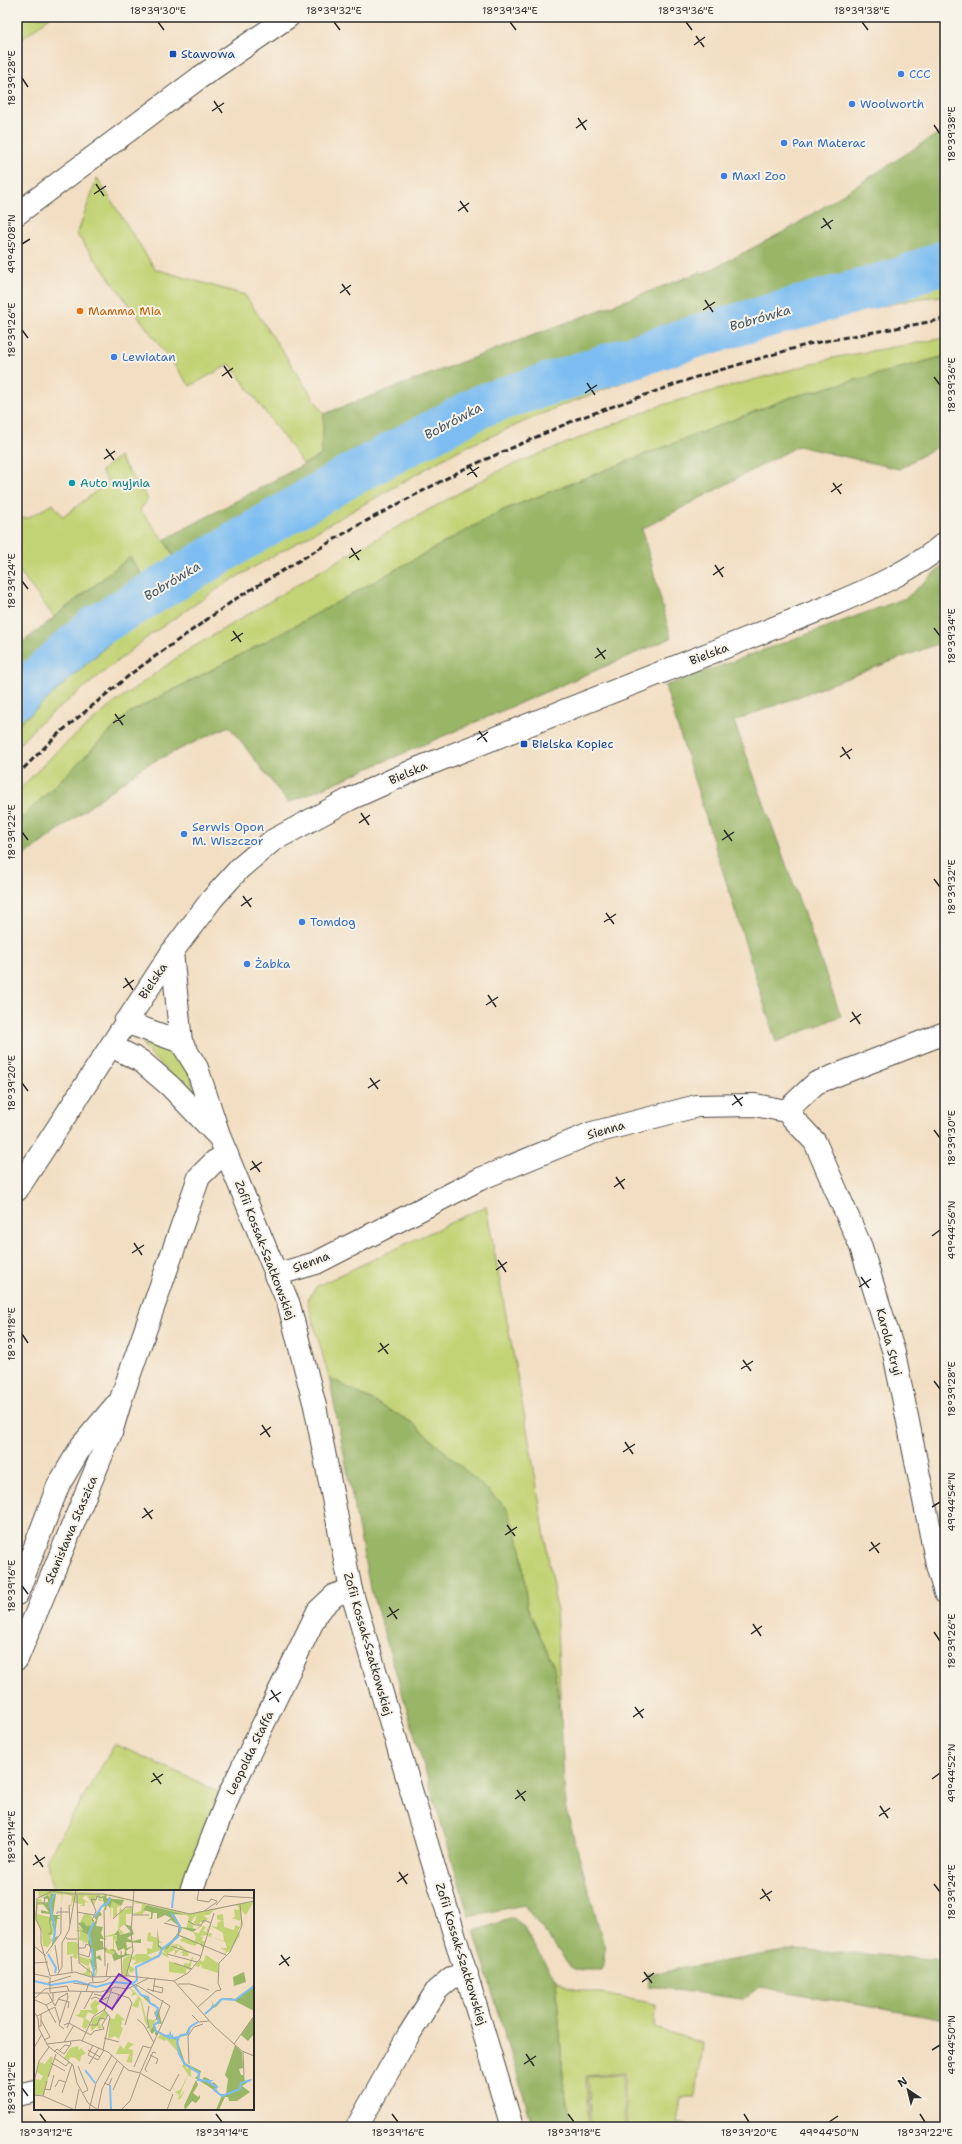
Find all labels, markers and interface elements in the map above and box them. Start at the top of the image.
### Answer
text: 18°39'30"E [130,4,186,17]
text: 18°39'32"E [306,4,362,17]
text: 18°39'34"E [482,4,538,17]
text: 18°39'36"E [658,4,714,17]
text: 18°39'38"E [834,4,890,17]
place label: Stawowa [181,46,235,62]
marker: Stawowa [168,49,178,59]
text: 18°39'28"E [5,50,18,106]
place label: CCC [909,66,931,82]
marker: CCC [896,69,906,79]
place label: Woolworth [860,96,924,112]
marker: Woolworth [847,99,857,109]
text: 18°39'38"E [945,106,958,162]
place label: Pan Materac [792,135,866,151]
marker: Pan Materac [779,138,789,148]
place label: Maxi Zoo [732,168,786,184]
marker: Maxi Zoo [719,171,729,181]
text: 49°45'08"N [5,214,18,274]
water label: Bobrówka [727,301,793,335]
text: 18°39'26"E [5,302,18,358]
place label: Mamma Mia [88,303,162,319]
marker: Mamma Mia [75,306,85,316]
place label: Lewiatan [122,349,176,365]
marker: Lewiatan [109,352,119,362]
text: 18°39'36"E [945,357,958,413]
water label: Bobrówka [421,399,485,443]
place label: Auto myjnia [80,475,151,491]
marker: Auto myjnia [67,478,77,488]
text: 18°39'24"E [5,553,18,609]
water label: Bobrówka [141,557,203,605]
text: 18°39'34"E [945,608,958,664]
street label: Bielska [687,639,731,669]
place label: Bielska Kopiec [532,736,614,752]
marker: Bielska Kopiec [519,739,529,749]
street label: Bielska [386,757,430,789]
text: 18°39'22"E [5,804,18,860]
place label: Serwis Opon M. Wiszczor [192,819,264,849]
marker: Serwis Opon M. Wiszczor [179,829,189,839]
text: 18°39'32"E [945,859,958,915]
place label: Tomdog [310,914,356,930]
marker: Tomdog [297,917,307,927]
place label: Żabka [255,956,291,972]
street label: Bielska [135,959,171,1002]
marker: Żabka [242,959,252,969]
text: 18°39'20"E [5,1055,18,1111]
text: 18°39'30"E [945,1110,958,1166]
street label: Sienna [585,1117,627,1143]
street label: Zofii Kossak-Szatkowskiej [231,1178,299,1322]
text: 49°44'56"N [945,1201,958,1259]
street label: Sienna [290,1247,332,1276]
street label: Karola Stryi [872,1306,906,1378]
text: 18°39'18"E [5,1307,18,1361]
text: 18°39'28"E [945,1361,958,1417]
text: 49°44'54"N [945,1472,958,1532]
street label: Stanisława Staszica [41,1473,101,1587]
text: 18°39'16"E [5,1560,18,1612]
street label: Zofii Kossak-Szatkowskiej [340,1571,396,1717]
text: 18°39'26"E [945,1613,958,1669]
street label: Leopolda Staffa [223,1708,277,1798]
text: 49°44'52"N [945,1744,958,1802]
text: 18°39'14"E [5,1810,18,1864]
text: 18°39'24"E [945,1864,958,1920]
street label: Zofii Kossak-Szatkowskiej [432,1881,490,2027]
inset map [34,1890,254,2110]
text: 49°44'50"N [945,2015,958,2075]
text: 18°39'12"E [5,2062,18,2114]
north arrow [888,2070,928,2110]
text: N [895,2073,911,2091]
text: 18°39'12"E [20,2126,72,2139]
text: 18°39'14"E [195,2126,249,2139]
text: 18°39'16"E [372,2126,424,2139]
text: 18°39'18"E [547,2126,601,2139]
text: 18°39'20"E [721,2126,777,2139]
text: 49°44'50"N [799,2126,859,2139]
text: 18°39'22"E [897,2126,953,2139]

